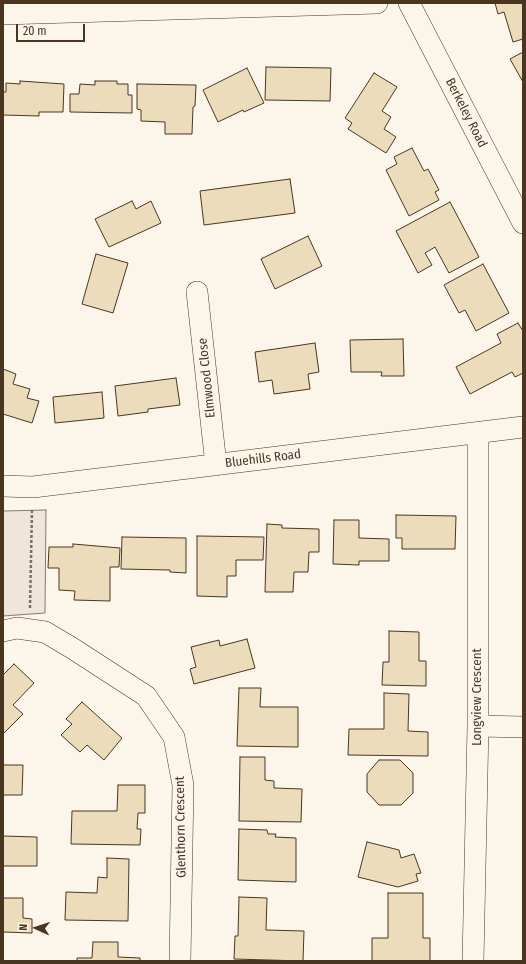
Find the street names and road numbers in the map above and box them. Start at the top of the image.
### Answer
street label: Berkeley Road [442,76,490,150]
street label: Elmwood Close [195,337,219,419]
street label: Bluehills Road [224,447,302,471]
street label: Longview Crescent [469,648,485,746]
street label: Glenthorn Crescent [172,776,190,878]

